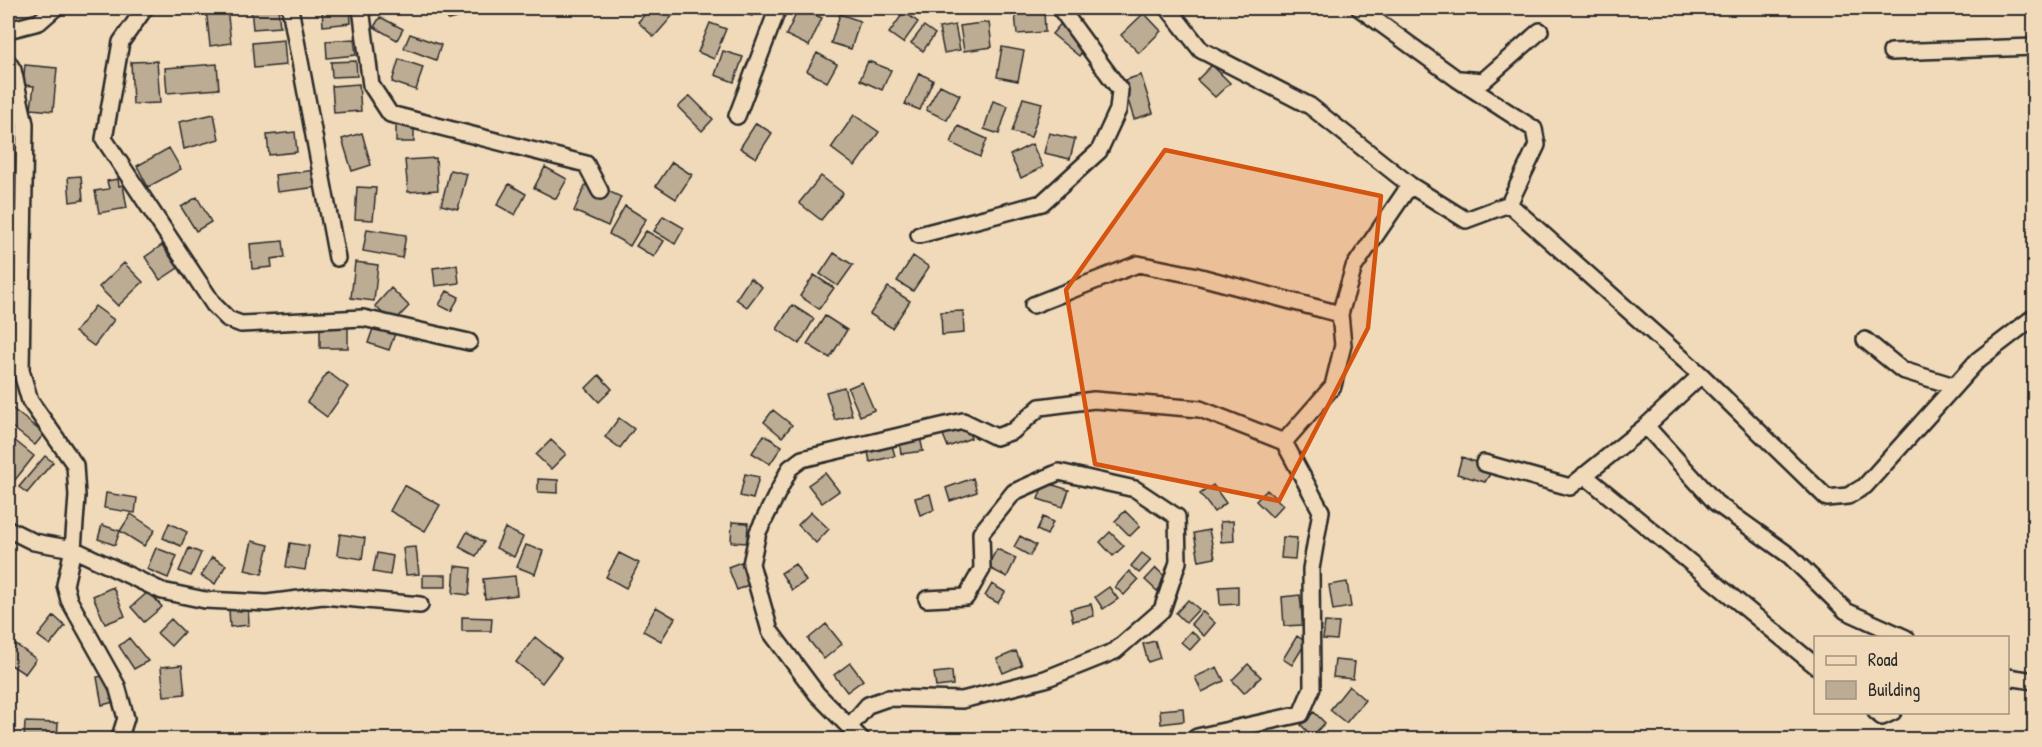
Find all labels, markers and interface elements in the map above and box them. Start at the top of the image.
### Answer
legend [1814,636,2009,714]
text: Road [1868,647,1898,672]
text: Building [1868,677,1920,702]

